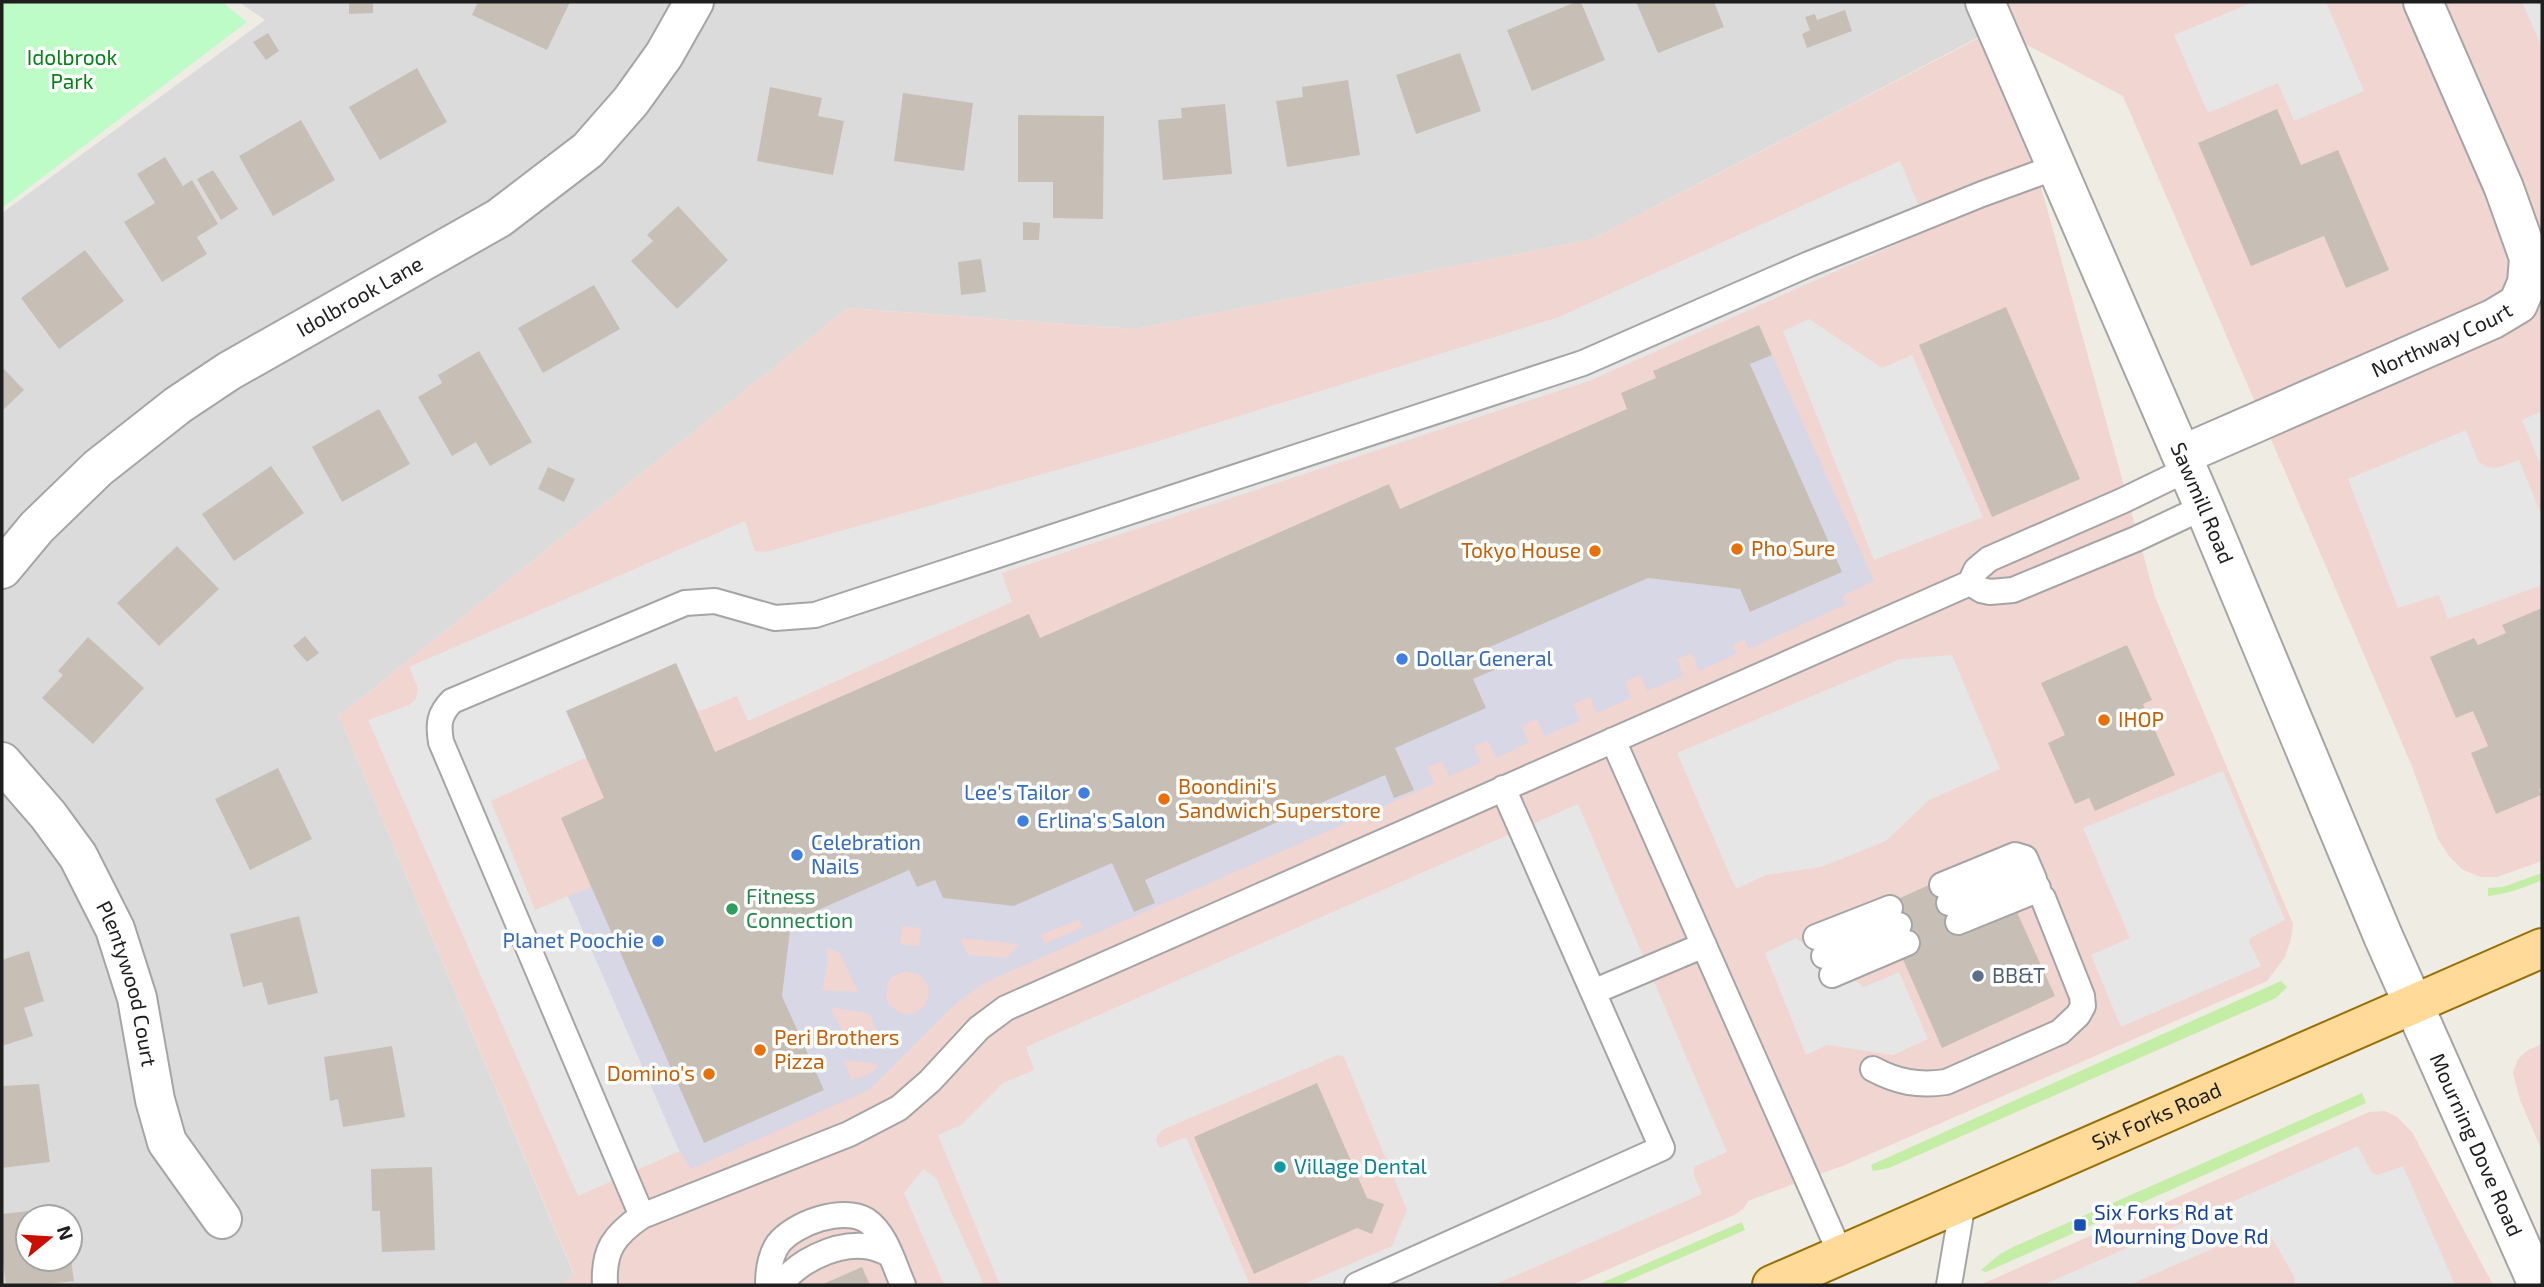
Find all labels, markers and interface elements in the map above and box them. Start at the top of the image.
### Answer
park label: Idolbrook Park [27,44,117,93]
street label: Idolbrook Lane [292,250,426,341]
street label: Northway Court [2367,296,2516,382]
street label: Sawmill Road [2166,438,2240,567]
place label: Pho Sure [1751,535,1835,560]
place label: Tokyo House [1461,537,1581,562]
marker: Pho Sure [1729,541,1745,557]
marker: Tokyo House [1587,543,1603,559]
place label: Dollar General [1416,645,1553,670]
marker: Dollar General [1394,651,1410,667]
place label: IHOP [2118,706,2164,731]
marker: IHOP [2096,712,2112,728]
place label: Boondini's Sandwich Superstore [1178,773,1381,822]
place label: Lee's Tailor [964,779,1071,804]
marker: Lee's Tailor [1076,785,1092,801]
marker: Boondini's Sandwich Superstore [1156,791,1172,807]
place label: Erlina's Salon [1037,807,1166,832]
marker: Erlina's Salon [1015,813,1031,829]
place label: Celebration Nails [811,829,921,878]
marker: Celebration Nails [789,847,805,863]
place label: Fitness Connection [746,883,853,932]
street label: Plentywood Court [92,896,163,1068]
marker: Fitness Connection [724,901,740,917]
place label: Planet Poochie [503,927,644,952]
marker: Planet Poochie [650,933,666,949]
place label: BB&T [1992,962,2045,987]
marker: BB&T [1970,968,1986,984]
place label: Peri Brothers Pizza [774,1024,900,1073]
marker: Peri Brothers Pizza [752,1042,768,1058]
street label: Mourning Dove Road [2426,1049,2529,1240]
place label: Domino's [607,1060,695,1085]
marker: Domino's [701,1066,717,1082]
street label: Six Forks Road [2088,1076,2225,1154]
place label: Village Dental [1294,1153,1428,1178]
marker: Village Dental [1272,1159,1288,1175]
place label: Six Forks Rd at Mourning Dove Rd [2094,1199,2268,1248]
north arrow [14,1203,84,1273]
marker: Six Forks Rd at Mourning Dove Rd [2072,1217,2088,1233]
text: N [53,1223,79,1243]

